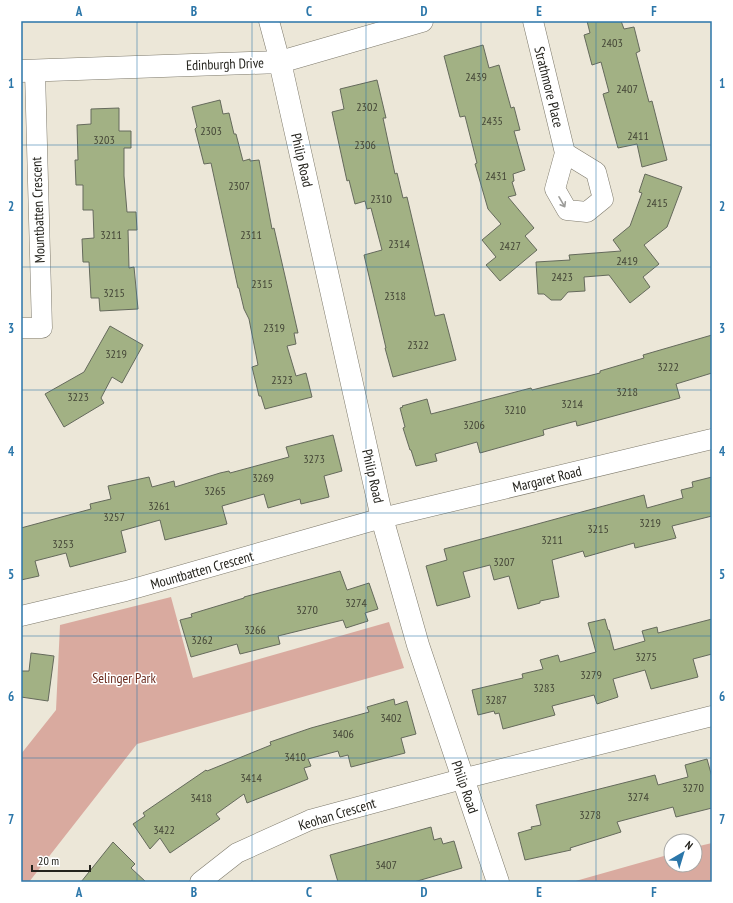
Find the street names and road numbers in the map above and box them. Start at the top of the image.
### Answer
street label: Strathmore Place [530,45,568,130]
street label: Edinburgh Drive [186,54,264,74]
street label: Philip Road [287,131,317,189]
street label: Mountbatten Crescent [27,156,49,263]
street label: Philip Road [358,447,388,505]
street label: Margaret Road [511,462,583,496]
street label: Mountbatten Crescent [148,547,256,593]
street label: Philip Road [448,758,482,816]
street label: Keohan Crescent [296,794,378,834]

